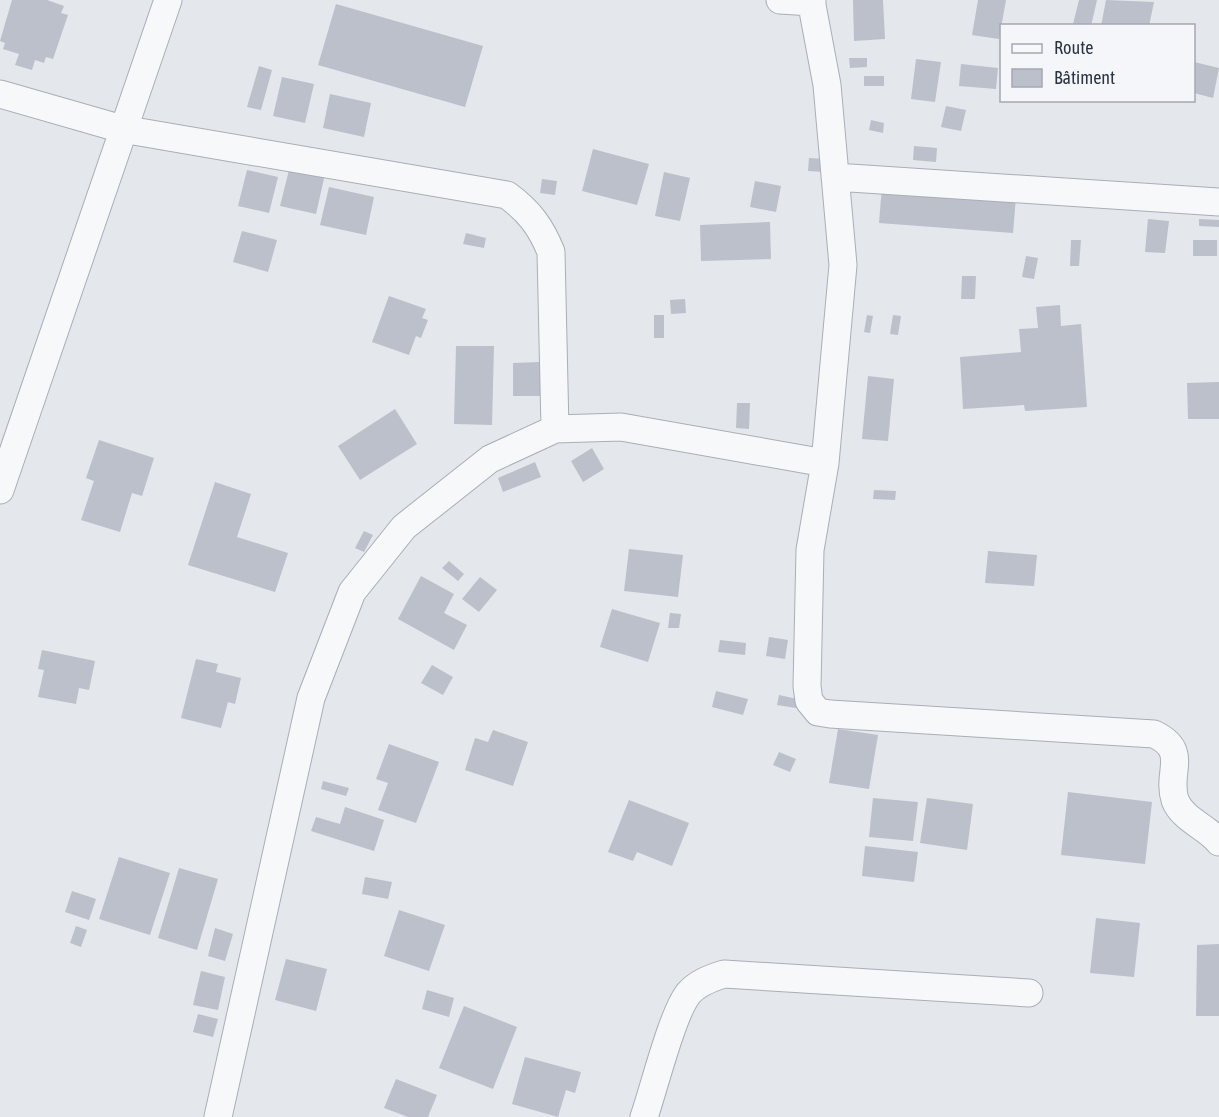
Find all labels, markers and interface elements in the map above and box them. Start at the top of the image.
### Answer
legend [1000,24,1195,102]
text: Route [1054,37,1093,58]
text: Bâtiment [1054,67,1115,88]

